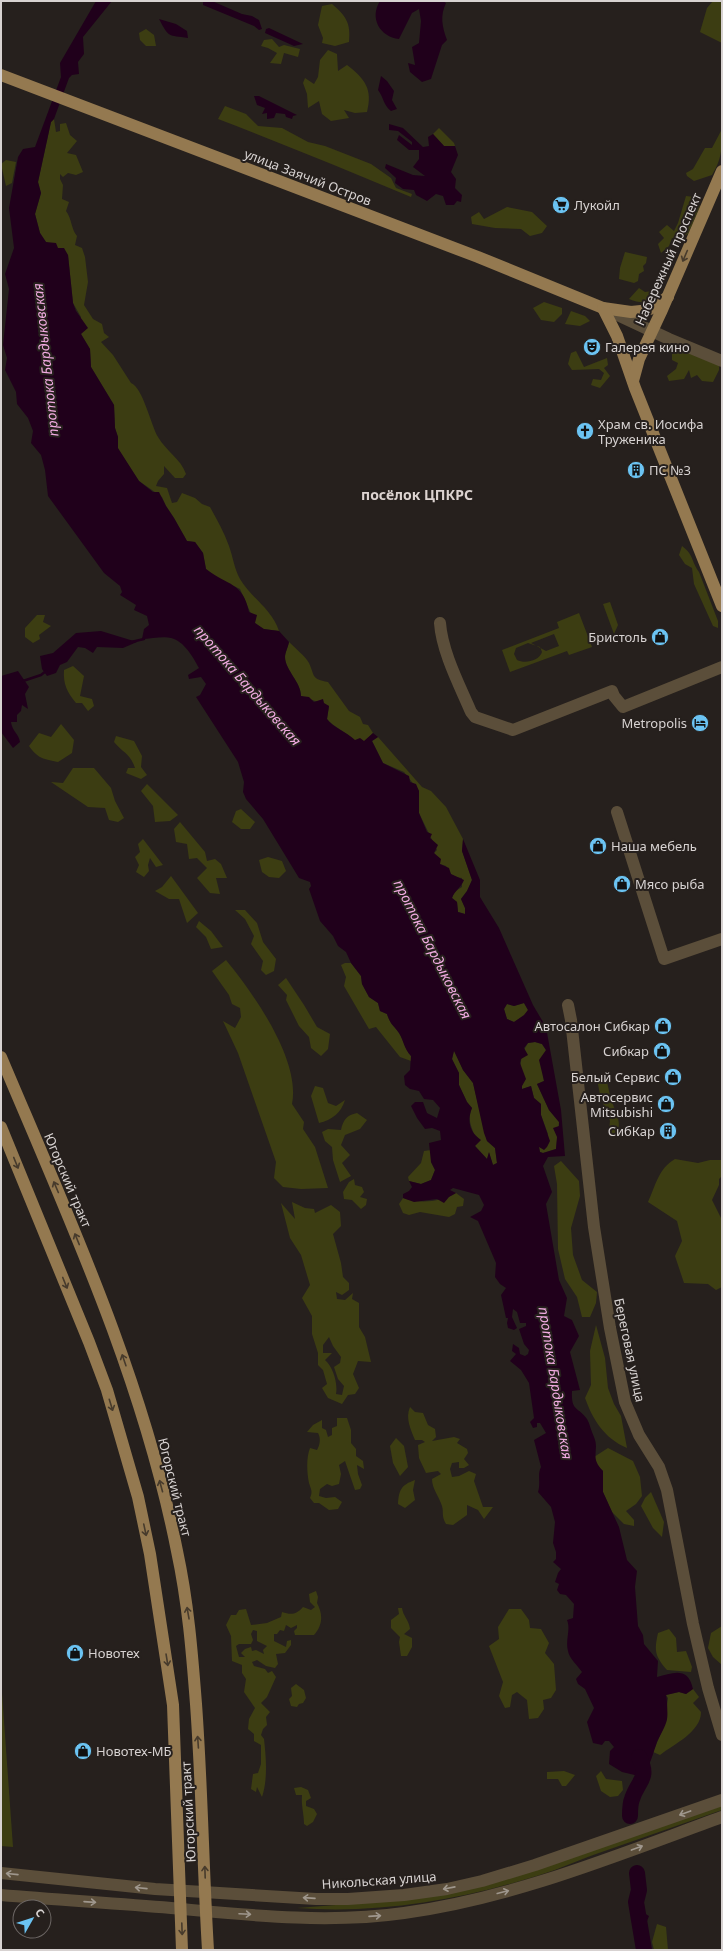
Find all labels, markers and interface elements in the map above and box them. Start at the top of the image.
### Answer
street label: улица Заячий Остров [242,144,374,210]
street label: Набережный проспект [631,190,705,328]
supermarket icon: Лукойл [551,195,571,215]
place label: Лукойл [574,196,620,214]
one-way arrow [681,249,688,261]
water label: протока Бардыковская [28,282,62,438]
theatre icon: Галерея кино [582,337,602,357]
place label: Галерея кино [605,338,690,356]
place label: Храм св. Иосифа Труженика [598,415,704,448]
church icon: Храм св. Иосифа Труженика [575,421,595,441]
building icon: ПС №3 [626,460,646,480]
place label: ПС №3 [649,461,691,479]
district label: посёлок ЦПКРС [361,485,473,504]
water label: протока Бардыковская [190,621,306,749]
shop icon: Бристоль [650,627,670,647]
place label: Бристоль [588,628,647,646]
hotel icon: Metropolis [690,713,710,733]
place label: Metropolis [621,714,687,732]
shop icon: Наша мебель [588,836,608,856]
place label: Наша мебель [611,837,697,855]
shop icon: Мясо рыба [612,874,632,894]
place label: Мясо рыба [635,875,704,893]
water label: протока Бардыковская [390,876,476,1022]
shop icon: Автосалон Сибкар [653,1016,673,1036]
place label: Автосалон Сибкар [535,1017,650,1035]
shop icon: Сибкар [652,1041,672,1061]
place label: Сибкар [603,1042,649,1060]
shop icon: Белый Сервис [663,1067,683,1087]
place label: Белый Сервис [571,1068,660,1086]
place label: Автосервис Mitsubishi [581,1088,653,1121]
shop icon: Автосервис Mitsubishi [656,1094,676,1114]
building icon: СибКар [658,1121,678,1141]
place label: СибКар [608,1122,655,1140]
street label: Югорский тракт [40,1130,96,1230]
one-way arrow [12,1157,20,1169]
one-way arrow [51,1182,59,1194]
one-way arrow [72,1233,80,1245]
one-way arrow [62,1277,69,1289]
street label: Береговая улица [610,1296,650,1404]
water label: протока Бардыковская [535,1306,577,1460]
one-way arrow [119,1354,127,1366]
one-way arrow [108,1398,115,1411]
street label: Югорский тракт [154,1436,196,1538]
one-way arrow [157,1479,164,1492]
one-way arrow [142,1523,150,1536]
one-way arrow [184,1607,192,1620]
shop icon: Новотех [65,1643,85,1663]
place label: Новотех [88,1644,140,1662]
one-way arrow [163,1653,171,1666]
one-way arrow [195,1736,202,1749]
shop icon: Новотех-МБ [73,1741,93,1761]
place label: Новотех-МБ [96,1742,172,1760]
street label: Югорский тракт [176,1761,200,1863]
one-way arrow [680,1809,692,1817]
one-way arrow [630,1844,642,1852]
one-way arrow [201,1866,209,1879]
street label: Никольская улица [321,1867,437,1893]
one-way arrow [6,1871,19,1878]
one-way arrow [135,1884,148,1891]
one-way arrow [442,1885,455,1893]
one-way arrow [496,1888,509,1896]
one-way arrow [303,1895,316,1902]
north arrow [12,1899,52,1939]
one-way arrow [83,1899,96,1906]
text: С [32,1905,48,1920]
one-way arrow [238,1910,251,1917]
one-way arrow [368,1912,381,1919]
one-way arrow [178,1922,185,1935]

